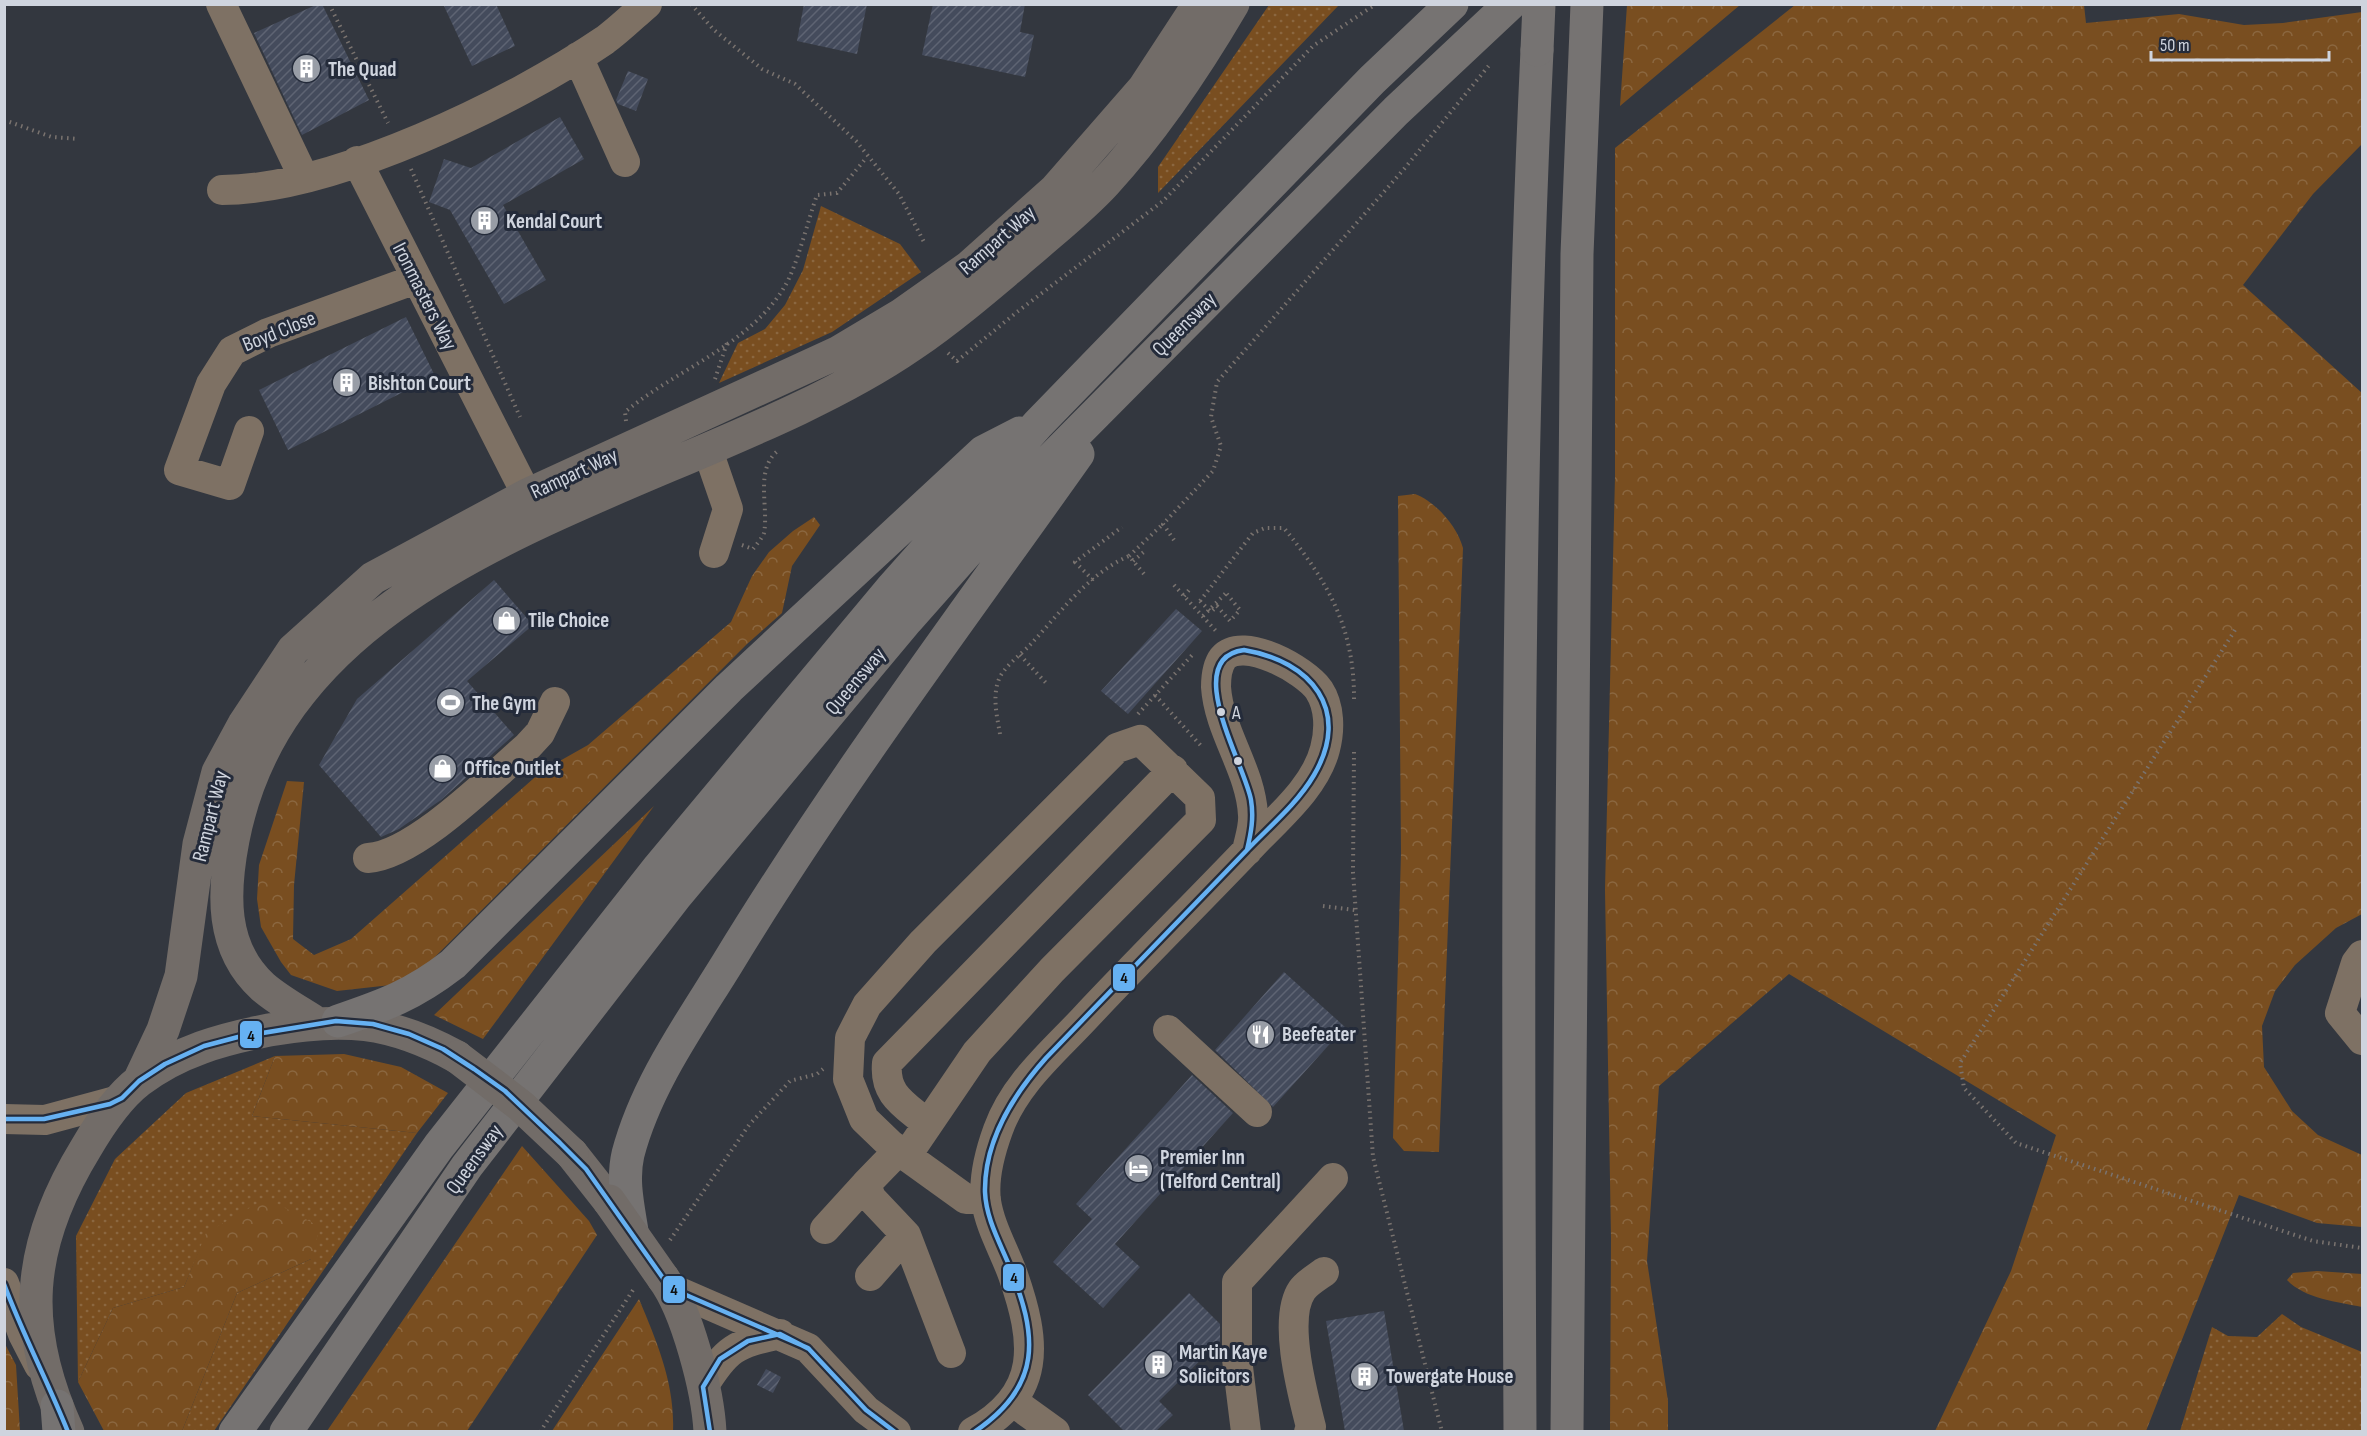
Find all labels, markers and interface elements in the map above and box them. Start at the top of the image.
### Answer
scale bar [2151,24,2330,62]
text: 50 m [2160,35,2190,56]
building icon: The Quad [291,53,323,85]
place label: The Quad [328,57,396,82]
street label: Rampart Way [954,200,1041,280]
building icon: Kendal Court [469,205,501,237]
place label: Kendal Court [506,209,602,234]
street label: Ironmasters Way [387,238,462,354]
street label: Queensway [1147,287,1222,362]
street label: Boyd Close [239,306,319,357]
building icon: Bishton Court [331,367,363,399]
place label: Bishton Court [368,371,471,396]
street label: Rampart Way [527,442,622,504]
shop icon: Tile Choice [491,604,523,636]
place label: Tile Choice [528,608,609,633]
street label: Queensway [820,643,891,720]
sports icon: The Gym [435,687,467,719]
place label: The Gym [472,691,536,716]
place label: A [1231,701,1241,725]
marker: A [1215,706,1227,718]
shop icon: Office Outlet [427,752,459,784]
unlabelled marker [1232,755,1244,767]
place label: Office Outlet [464,756,561,781]
street label: Rampart Way [187,768,234,864]
line badge: 4 [1112,963,1136,992]
text: 4 [1120,969,1128,988]
restaurant icon: Beefeater [1245,1018,1277,1050]
line badge: 4 [239,1020,263,1049]
place label: Beefeater [1282,1022,1357,1047]
text: 4 [247,1027,255,1046]
street label: Queensway [441,1120,508,1199]
place label: Premier Inn (Telford Central) [1160,1145,1281,1194]
hotel icon: Premier Inn (Telford Central) [1123,1153,1155,1185]
line badge: 4 [1002,1263,1025,1292]
text: 4 [1010,1269,1018,1288]
line badge: 4 [662,1275,686,1304]
text: 4 [670,1281,678,1300]
place label: Martin Kaye Solicitors [1179,1340,1268,1389]
building icon: Martin Kaye Solicitors [1142,1348,1174,1380]
building icon: Towergate House [1349,1360,1381,1392]
place label: Towergate House [1386,1364,1513,1389]

